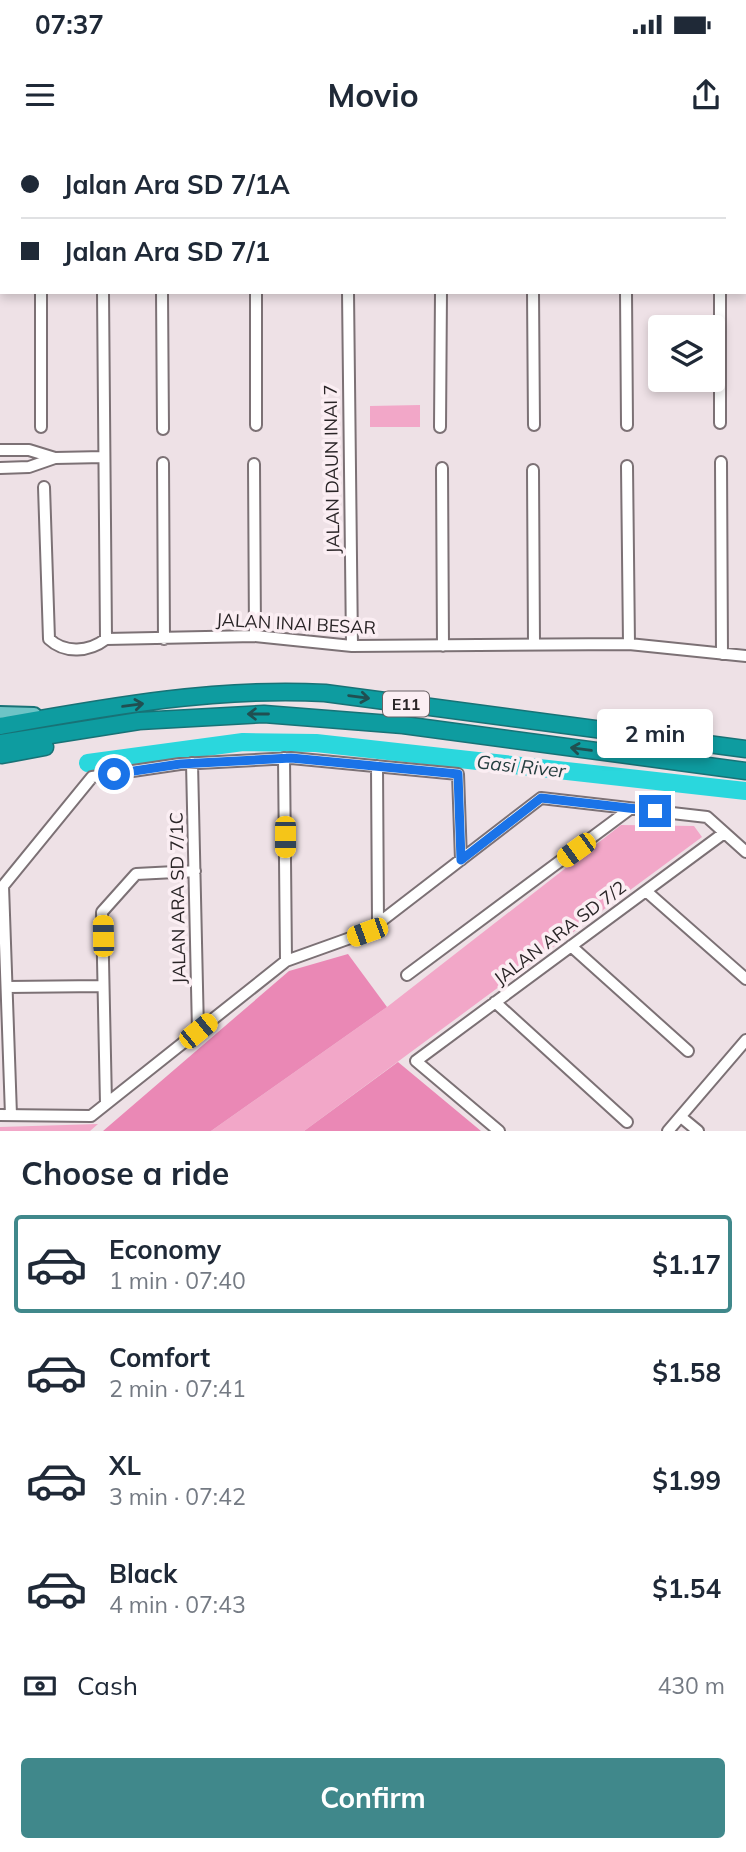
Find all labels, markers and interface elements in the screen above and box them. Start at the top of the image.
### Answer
text: 07:37 [35,8,104,41]
text: Movio [327,75,419,115]
icon: menu [21,76,59,114]
icon: share [687,76,725,114]
text: Jalan Ara SD 7/1A [63,168,290,201]
text: Jalan Ara SD 7/1 [63,235,270,268]
map controls [648,315,725,392]
button: layers [648,315,725,392]
street label: JALAN DAUN INAI 7 [319,384,344,554]
street label: JALAN INAI BESAR [215,608,377,639]
one-way arrow [347,691,370,704]
road number: E11 [383,692,429,716]
one-way arrow [121,698,143,711]
one-way arrow [247,707,270,721]
callout: 2 min [597,710,713,758]
text: 2 min [625,719,685,748]
one-way arrow [570,742,593,755]
water label: Gasi River [475,749,568,783]
route start [98,758,130,790]
route end [639,795,671,827]
street label: JALAN ARA SD 7/1C [165,812,190,984]
car [275,816,296,858]
car [553,829,600,871]
street label: JALAN ARA SD 7/2 [489,875,630,990]
car [93,915,114,957]
car [344,915,391,949]
car [176,1010,221,1052]
text: Choose a ride [21,1153,229,1193]
icon: car [25,1233,88,1296]
text: Economy [109,1233,221,1266]
text: $1.17 [652,1248,721,1281]
text: 1 min · 07:40 [109,1266,246,1295]
icon: car [25,1341,88,1404]
text: Comfort [109,1341,210,1374]
text: $1.58 [652,1356,721,1389]
text: 2 min · 07:41 [109,1374,246,1403]
icon: car [25,1449,88,1512]
text: XL [109,1449,141,1482]
text: $1.99 [652,1464,721,1497]
text: 3 min · 07:42 [109,1482,246,1511]
icon: car [25,1557,88,1620]
text: Black [109,1557,177,1590]
text: $1.54 [652,1572,721,1605]
text: 4 min · 07:43 [109,1590,246,1619]
icon: cash [21,1667,59,1705]
text: Cash [77,1669,138,1702]
text: 430 m [657,1671,725,1700]
button: Confirm [21,1758,725,1838]

